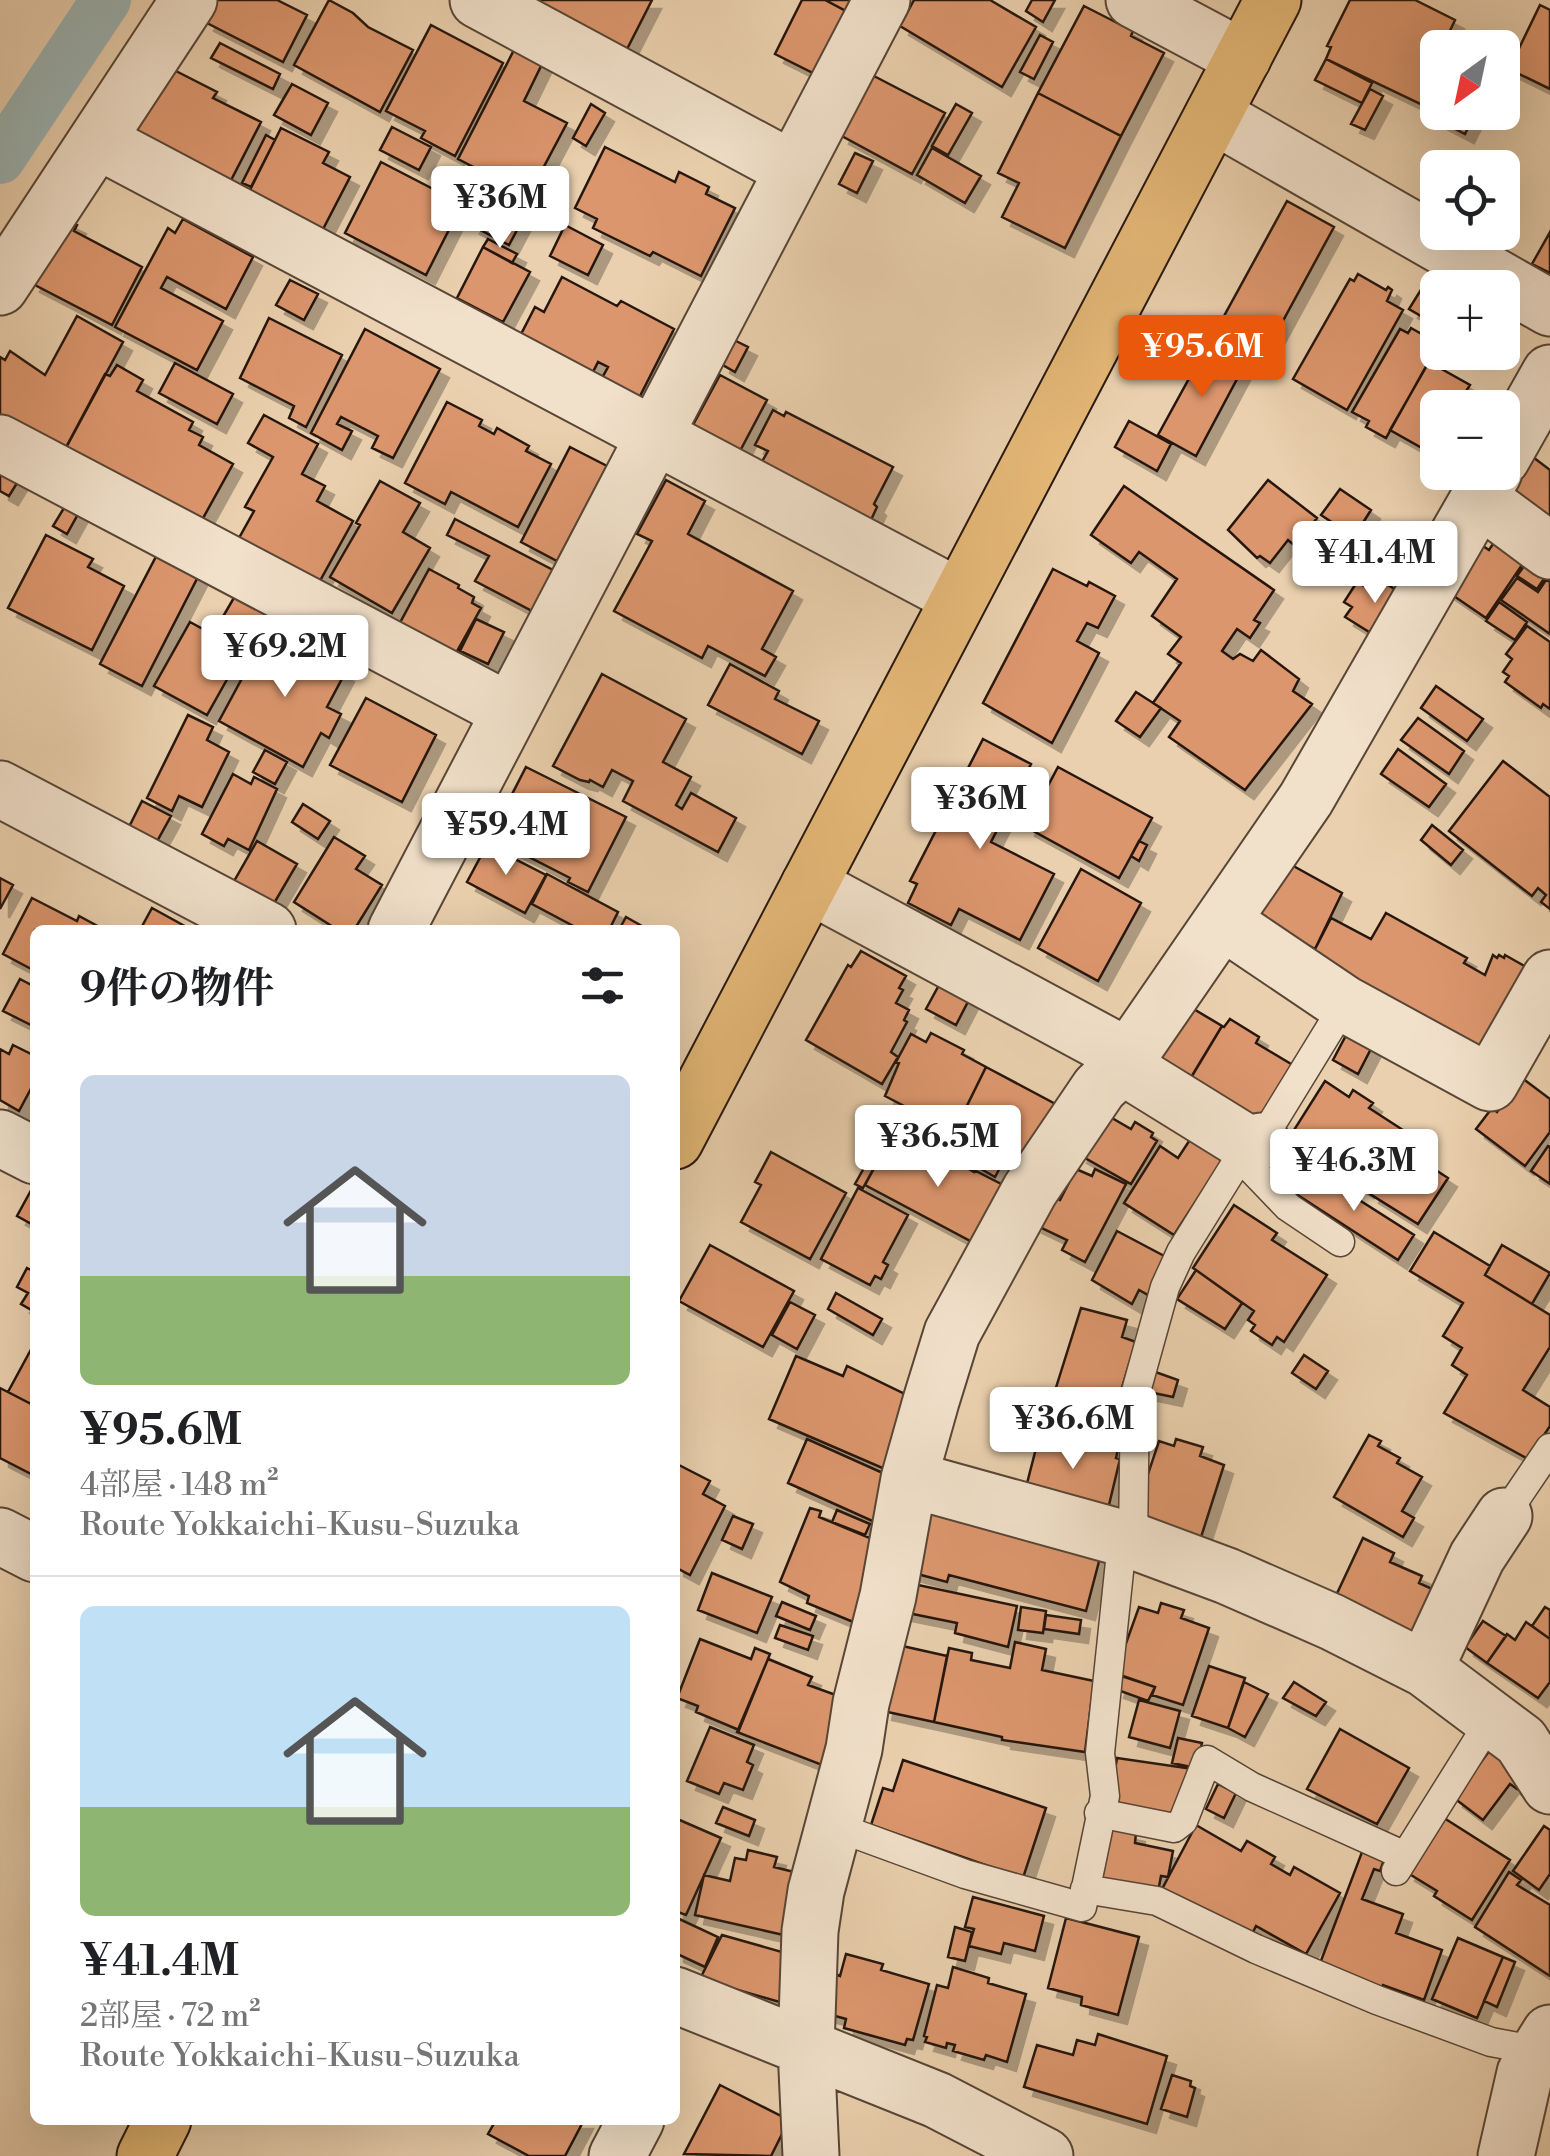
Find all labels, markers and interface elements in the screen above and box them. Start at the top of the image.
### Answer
north arrow [1420,30,1520,130]
map controls [1420,30,1520,490]
button: locate [1420,150,1520,250]
pin: ¥36M [441,166,559,251]
text: ¥36M [453,178,547,218]
button: + [1420,270,1520,370]
pin: ¥95.6M [1121,315,1283,400]
text: ¥95.6M [1140,327,1264,367]
button: − [1420,390,1520,490]
pin: ¥41.4M [1294,521,1456,606]
text: ¥41.4M [1314,533,1436,573]
pin: ¥69.2M [204,615,366,700]
text: ¥69.2M [223,627,347,667]
pin: ¥36M [921,767,1039,852]
text: ¥36M [933,779,1027,819]
pin: ¥59.4M [425,793,587,878]
text: ¥59.4M [444,805,568,845]
icon: filters [575,958,630,1013]
text: 9件の物件 [80,963,274,1016]
pin: ¥36.5M [857,1105,1019,1190]
text: ¥36.5M [877,1117,999,1157]
pin: ¥46.3M [1273,1129,1435,1214]
icon: home [265,1140,445,1320]
text: ¥46.3M [1292,1141,1416,1181]
pin: ¥36.6M [992,1387,1154,1472]
text: ¥36.6M [1012,1399,1134,1439]
text: ¥95.6M [80,1405,242,1458]
text: 4部屋 · 148 m² [80,1465,279,1505]
text: Route Yokkaichi-Kusu-Suzuka [80,1505,520,1545]
icon: home [265,1671,445,1851]
text: ¥41.4M [80,1936,239,1989]
text: 2部屋 · 72 m² [80,1996,261,2036]
text: Route Yokkaichi-Kusu-Suzuka [80,2036,520,2076]

